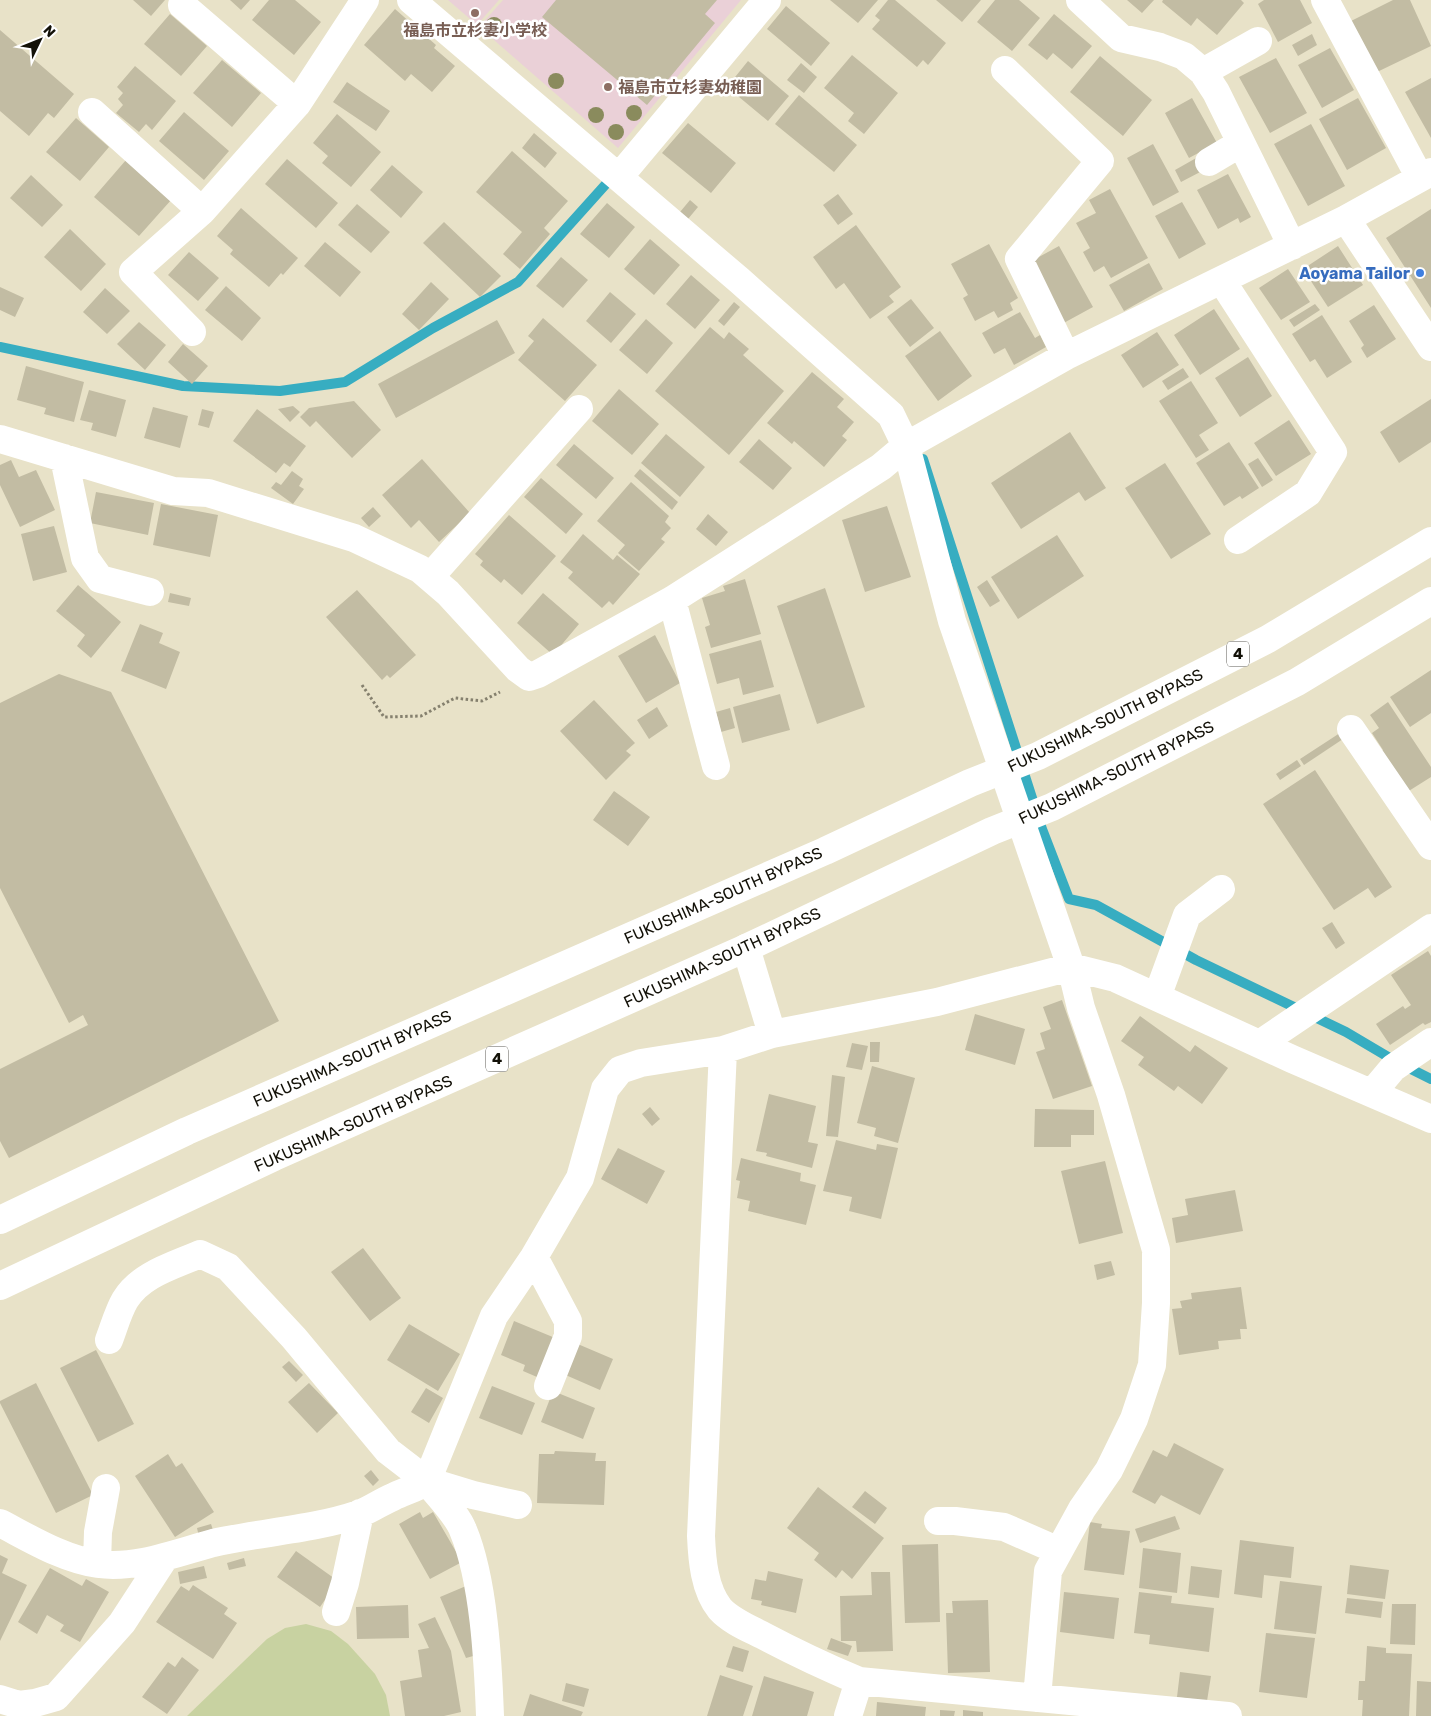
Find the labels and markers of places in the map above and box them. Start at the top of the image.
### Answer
marker: 福島市立杉妻小学校 [469,7,481,19]
place label: 福島市立杉妻小学校 [403,21,547,40]
place label: 福島市立杉妻幼稚園 [618,78,762,97]
marker: 福島市立杉妻幼稚園 [602,81,614,93]
place label: Aoyama Tailor [1299,264,1411,283]
marker: Aoyama Tailor [1414,267,1426,279]

